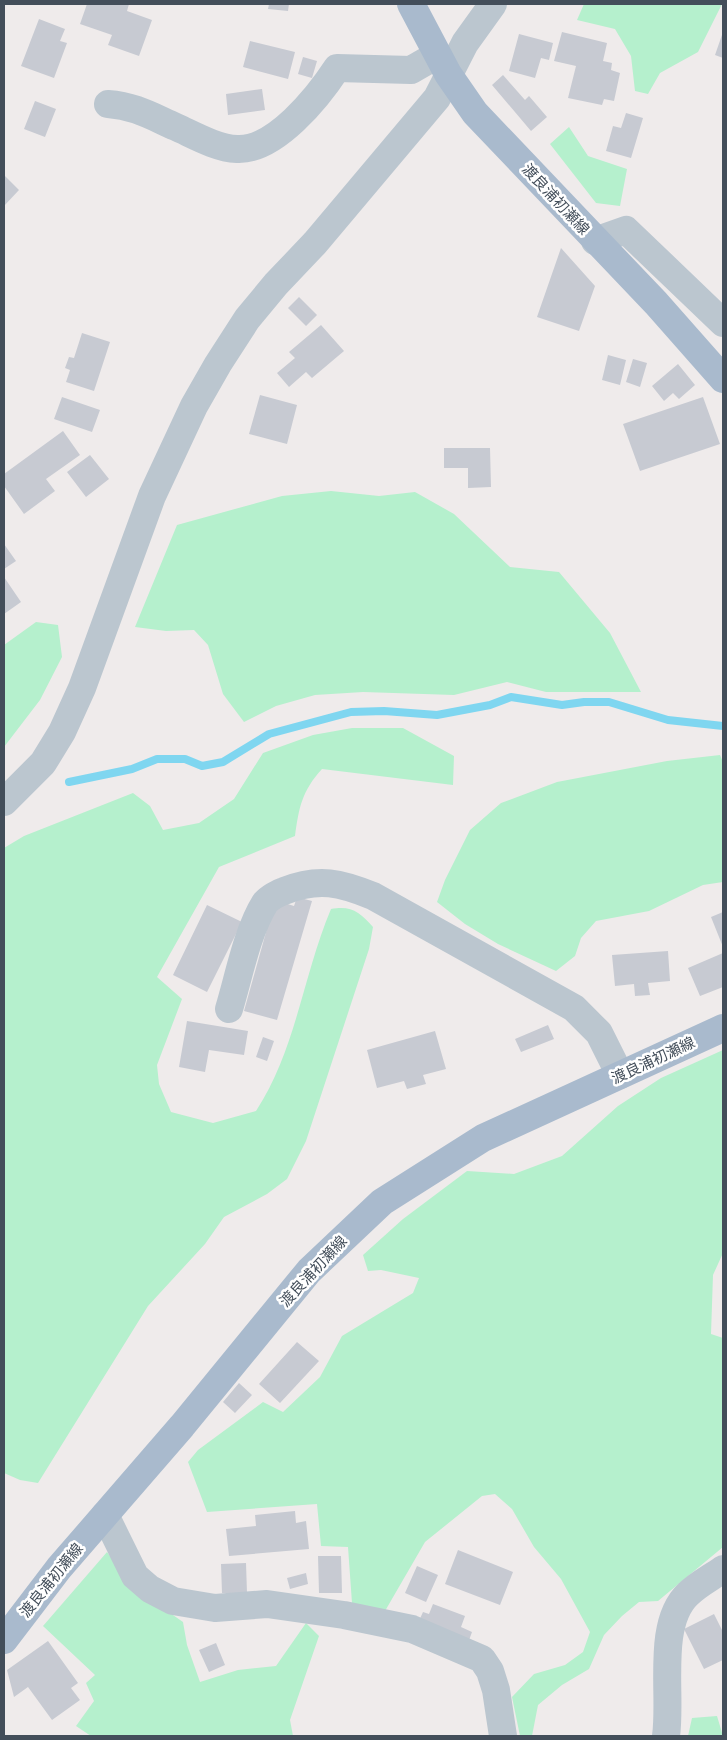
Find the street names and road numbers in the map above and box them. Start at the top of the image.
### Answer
street label: 渡良浦初瀬線 [519,160,593,238]
street label: 渡良浦初瀬線 [609,1033,697,1087]
street label: 渡良浦初瀬線 [276,1232,350,1310]
street label: 渡良浦初瀬線 [16,1540,86,1620]

